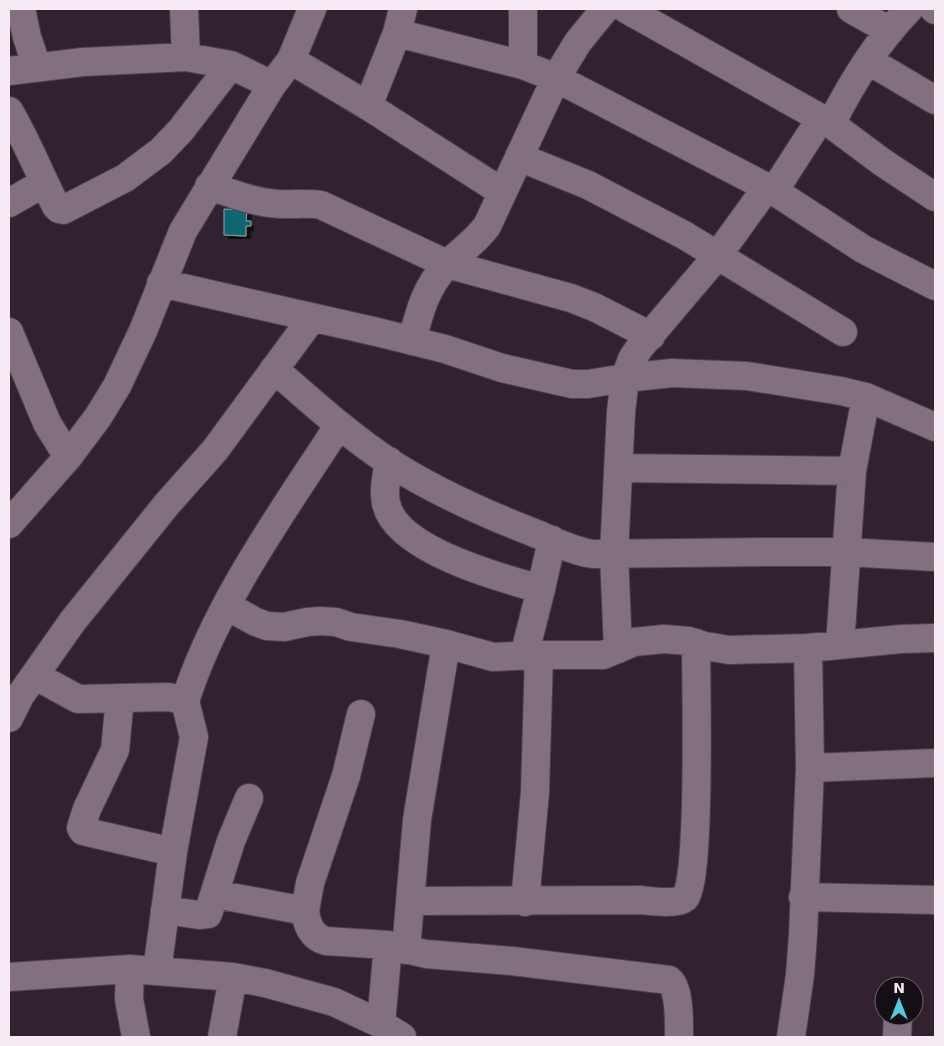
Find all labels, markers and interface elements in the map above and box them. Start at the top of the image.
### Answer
north arrow [874,976,924,1026]
text: N [893,980,905,996]

